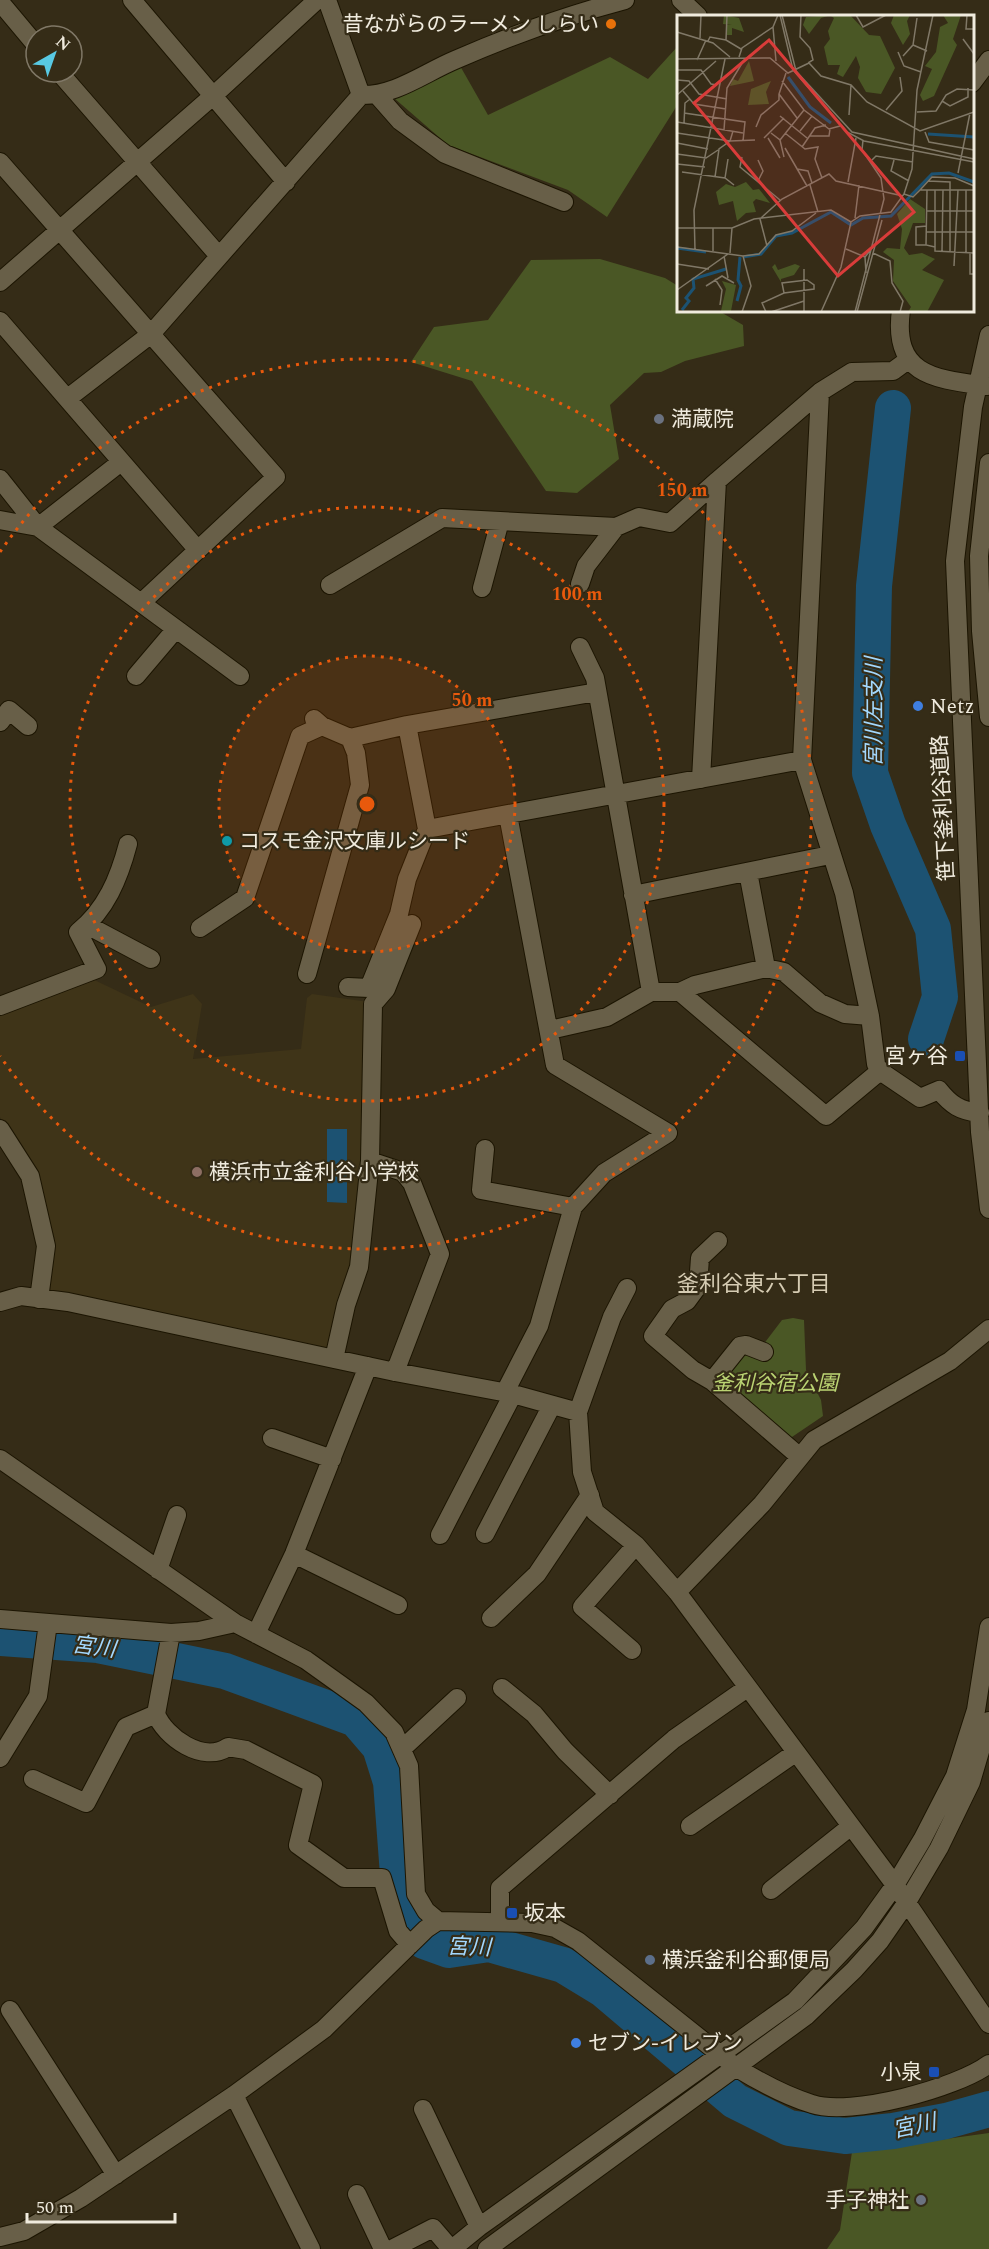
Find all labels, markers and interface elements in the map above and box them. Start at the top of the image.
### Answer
place label: 昔ながらのラーメン しらい [343,9,599,41]
inset map [677,15,974,312]
marker: 昔ながらのラーメン しらい [604,17,618,31]
north arrow [24,24,84,84]
text: N [50,30,76,57]
place label: 満蔵院 [671,404,734,436]
marker: 満蔵院 [652,412,666,426]
text: 150 m [656,477,708,504]
text: 100 m [551,581,603,608]
water label: 宮川左支川 [858,655,891,767]
text: 50 m [452,687,492,714]
place label: Netz [930,691,975,723]
marker: Netz [911,699,925,713]
street label: 笹下釜利谷道路 [924,734,964,882]
centre of rings [357,794,377,814]
place label: コスモ金沢文庫ルシード [239,826,470,858]
marker: コスモ金沢文庫ルシード [220,834,234,848]
place label: 宮ヶ谷 [885,1041,948,1073]
marker: 宮ヶ谷 [953,1049,967,1063]
place label: 横浜市立釜利谷小学校 [209,1157,419,1189]
marker: 横浜市立釜利谷小学校 [190,1165,204,1179]
district label: 釜利谷東六丁目 [677,1268,831,1301]
park label: 釜利谷宿公園 [712,1368,841,1400]
water label: 宮川 [70,1628,120,1667]
place label: 坂本 [524,1898,566,1930]
marker: 坂本 [505,1906,519,1920]
water label: 宮川 [446,1930,494,1965]
place label: 横浜釜利谷郵便局 [662,1945,830,1977]
marker: 横浜釜利谷郵便局 [643,1953,657,1967]
place label: セブン-イレブン [588,2028,743,2060]
marker: セブン-イレブン [569,2036,583,2050]
place label: 小泉 [880,2057,922,2089]
marker: 小泉 [927,2065,941,2079]
water label: 宮川 [889,2105,941,2147]
place label: 手子神社 [825,2185,909,2217]
scale bar [27,2186,176,2224]
marker: 手子神社 [914,2193,928,2207]
text: 50 m [36,2194,74,2221]

